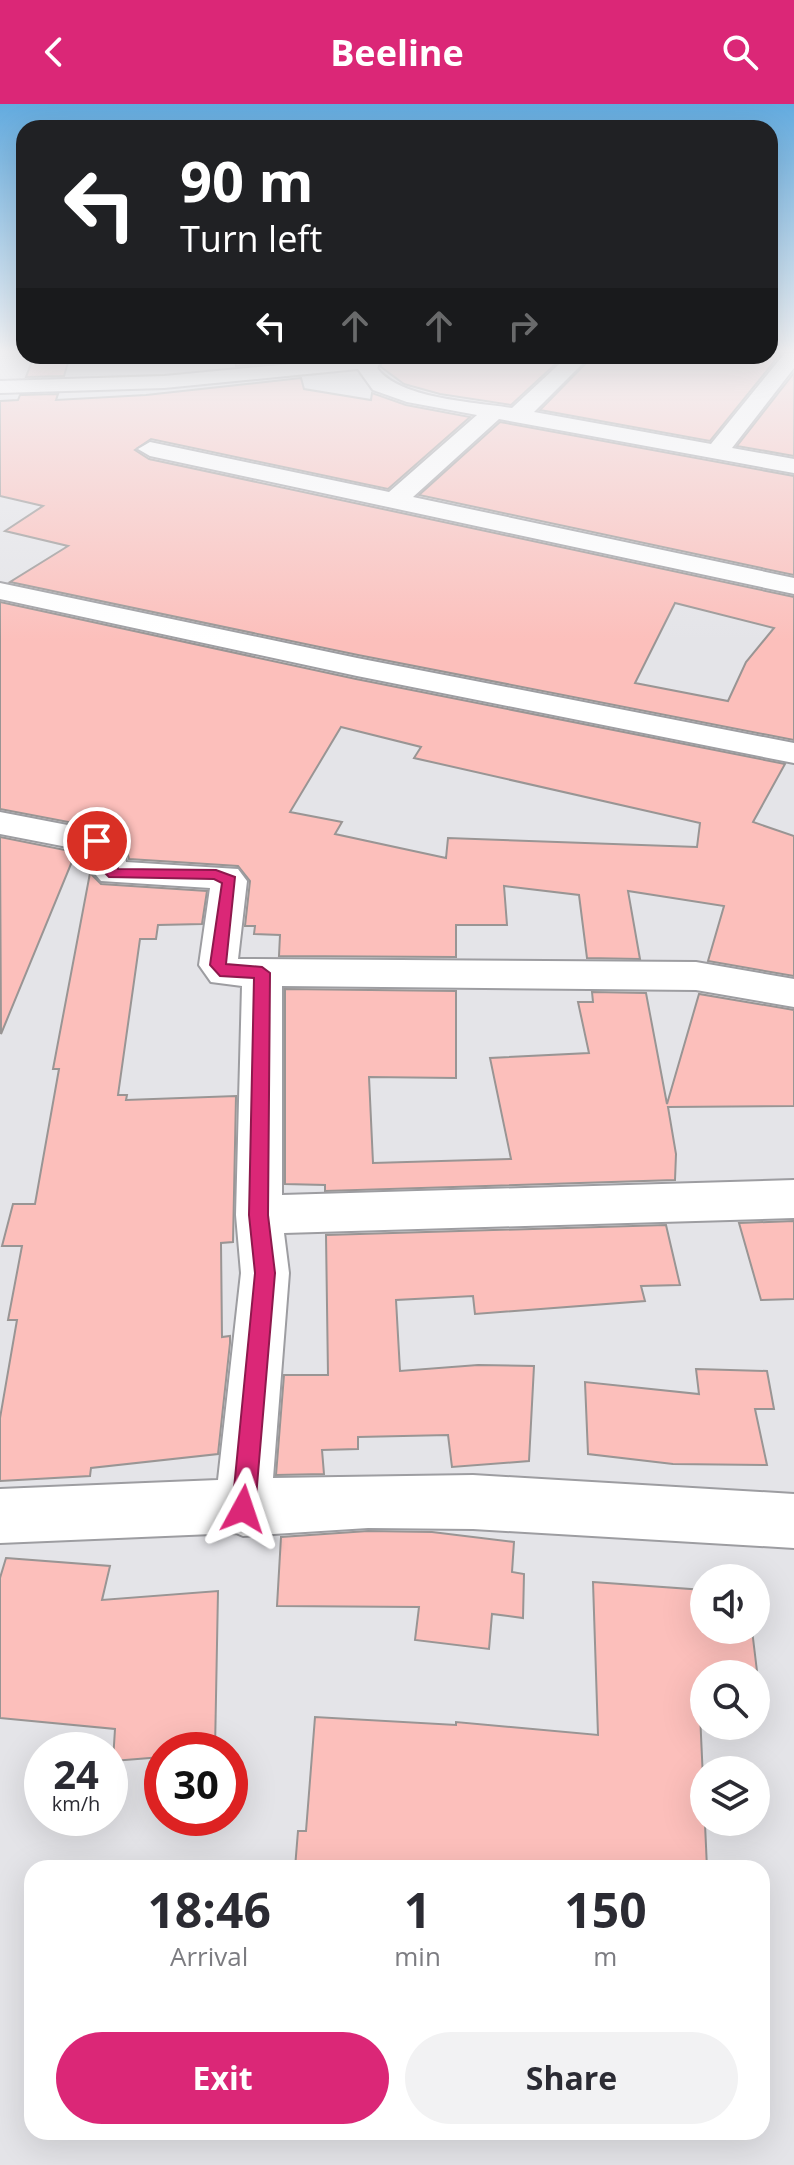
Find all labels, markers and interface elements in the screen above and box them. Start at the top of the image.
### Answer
text: Beeline [330,28,464,77]
icon: back [32,30,76,74]
icon: search [718,30,762,74]
text: 90 m [180,142,314,218]
icon: left [48,152,152,256]
text: Turn left [180,214,322,263]
icon: left [249,304,293,348]
icon: ahead [333,304,377,348]
icon: ahead [417,304,461,348]
icon: right [501,304,545,348]
pin [63,807,131,875]
icon: arrive [75,819,119,863]
position arrow [201,1467,285,1551]
map controls [690,1564,770,1836]
button: sound [690,1564,770,1644]
button: search [690,1660,770,1740]
speed limit sign: 30 [144,1732,248,1836]
text: 24 [53,1746,99,1801]
button: layers [690,1756,770,1836]
text: km/h [52,1790,100,1817]
text: 18:46 [147,1877,271,1942]
text: 1 [404,1877,431,1942]
text: 150 [564,1877,647,1942]
text: Arrival [170,1938,248,1974]
text: min [394,1938,441,1974]
text: m [593,1938,617,1974]
button: Exit [56,2032,389,2124]
button: Share [405,2032,738,2124]

